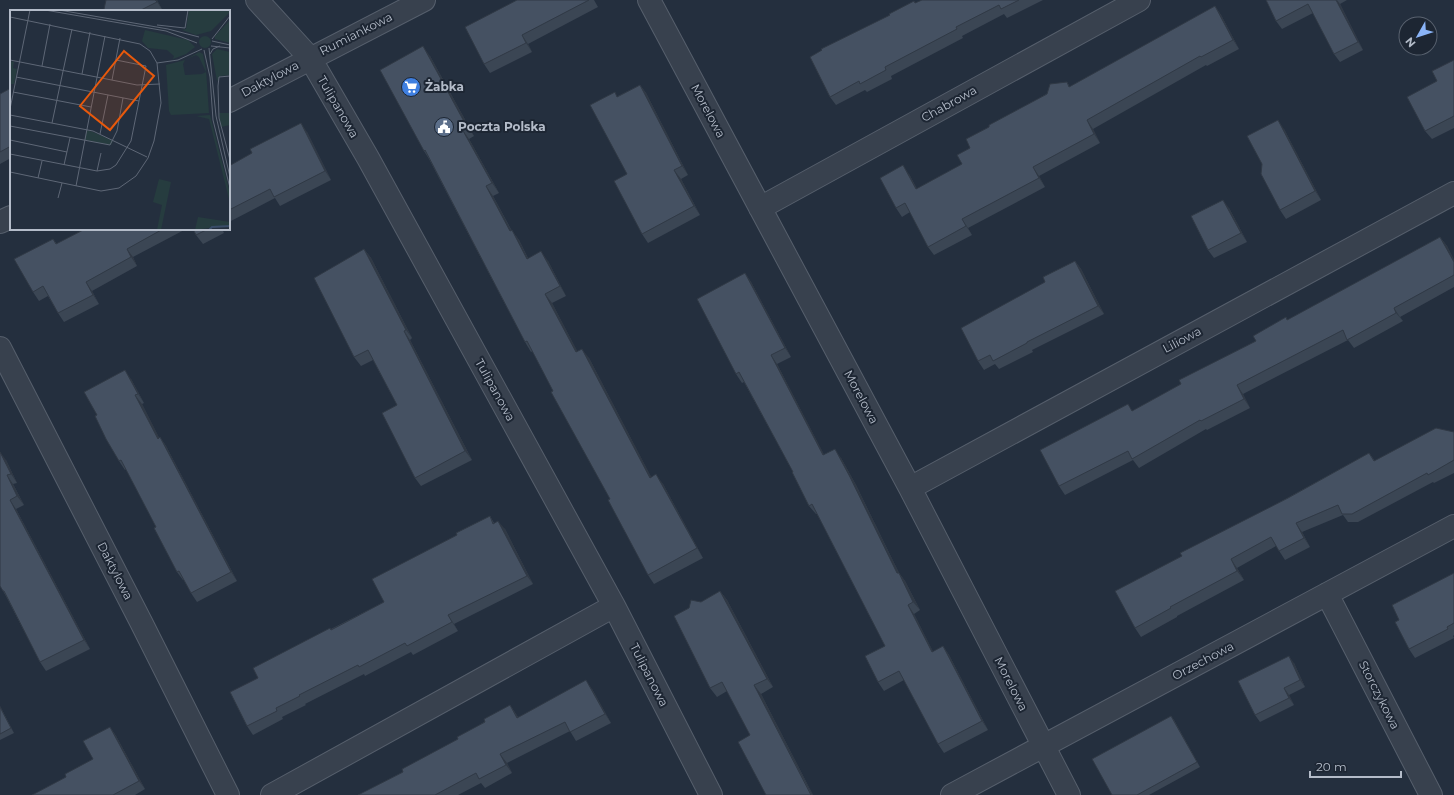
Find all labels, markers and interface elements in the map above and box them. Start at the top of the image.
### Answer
street label: Rumiankowa [317,9,395,58]
inset map [10,10,230,230]
north arrow [1398,16,1438,56]
text: N [1402,34,1418,50]
street label: Daktylowa [238,57,301,100]
street label: Tulipanowa [315,73,362,140]
supermarket icon: Żabka [400,76,422,98]
place label: Żabka [425,79,464,94]
street label: Morelowa [688,81,729,140]
street label: Chabrowa [918,82,979,125]
public building icon: Poczta Polska [433,116,455,138]
place label: Poczta Polska [458,119,546,134]
street label: Liliowa [1160,323,1204,356]
street label: Tulipanowa [472,356,519,424]
street label: Morelowa [841,367,882,426]
street label: Daktylowa [94,539,136,602]
street label: Orzechowa [1169,638,1236,683]
street label: Tulipanowa [627,641,672,709]
street label: Morelowa [991,654,1031,713]
street label: Storczykowa [1356,658,1403,732]
scale bar [1310,753,1401,779]
text: 20 m [1316,759,1347,774]

